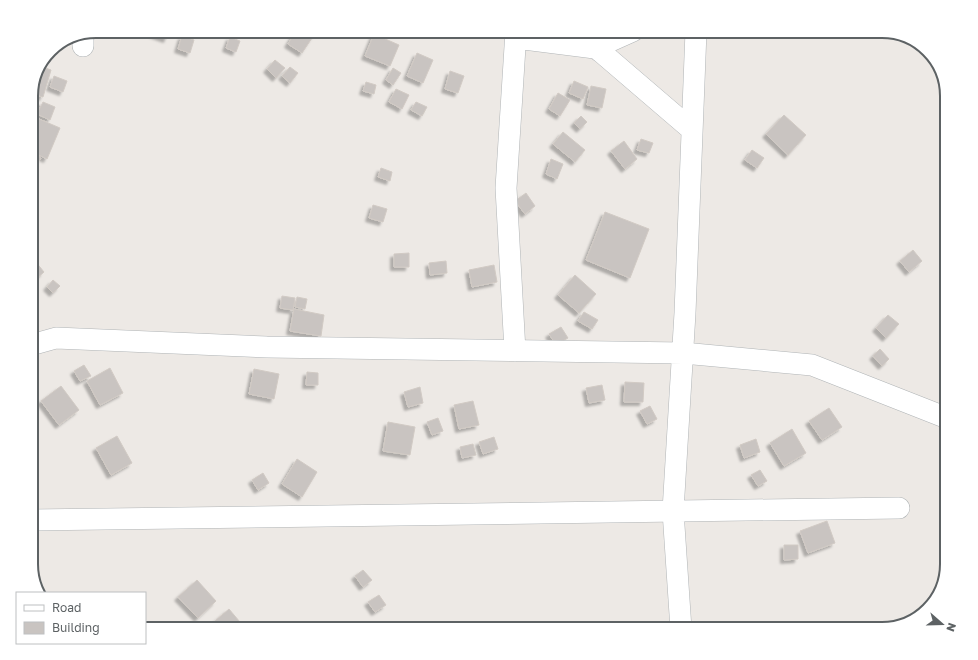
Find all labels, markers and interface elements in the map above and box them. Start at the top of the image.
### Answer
legend [16,592,146,644]
text: Road [52,600,81,615]
north arrow [922,604,962,644]
text: Building [52,620,100,635]
text: N [944,621,959,634]

